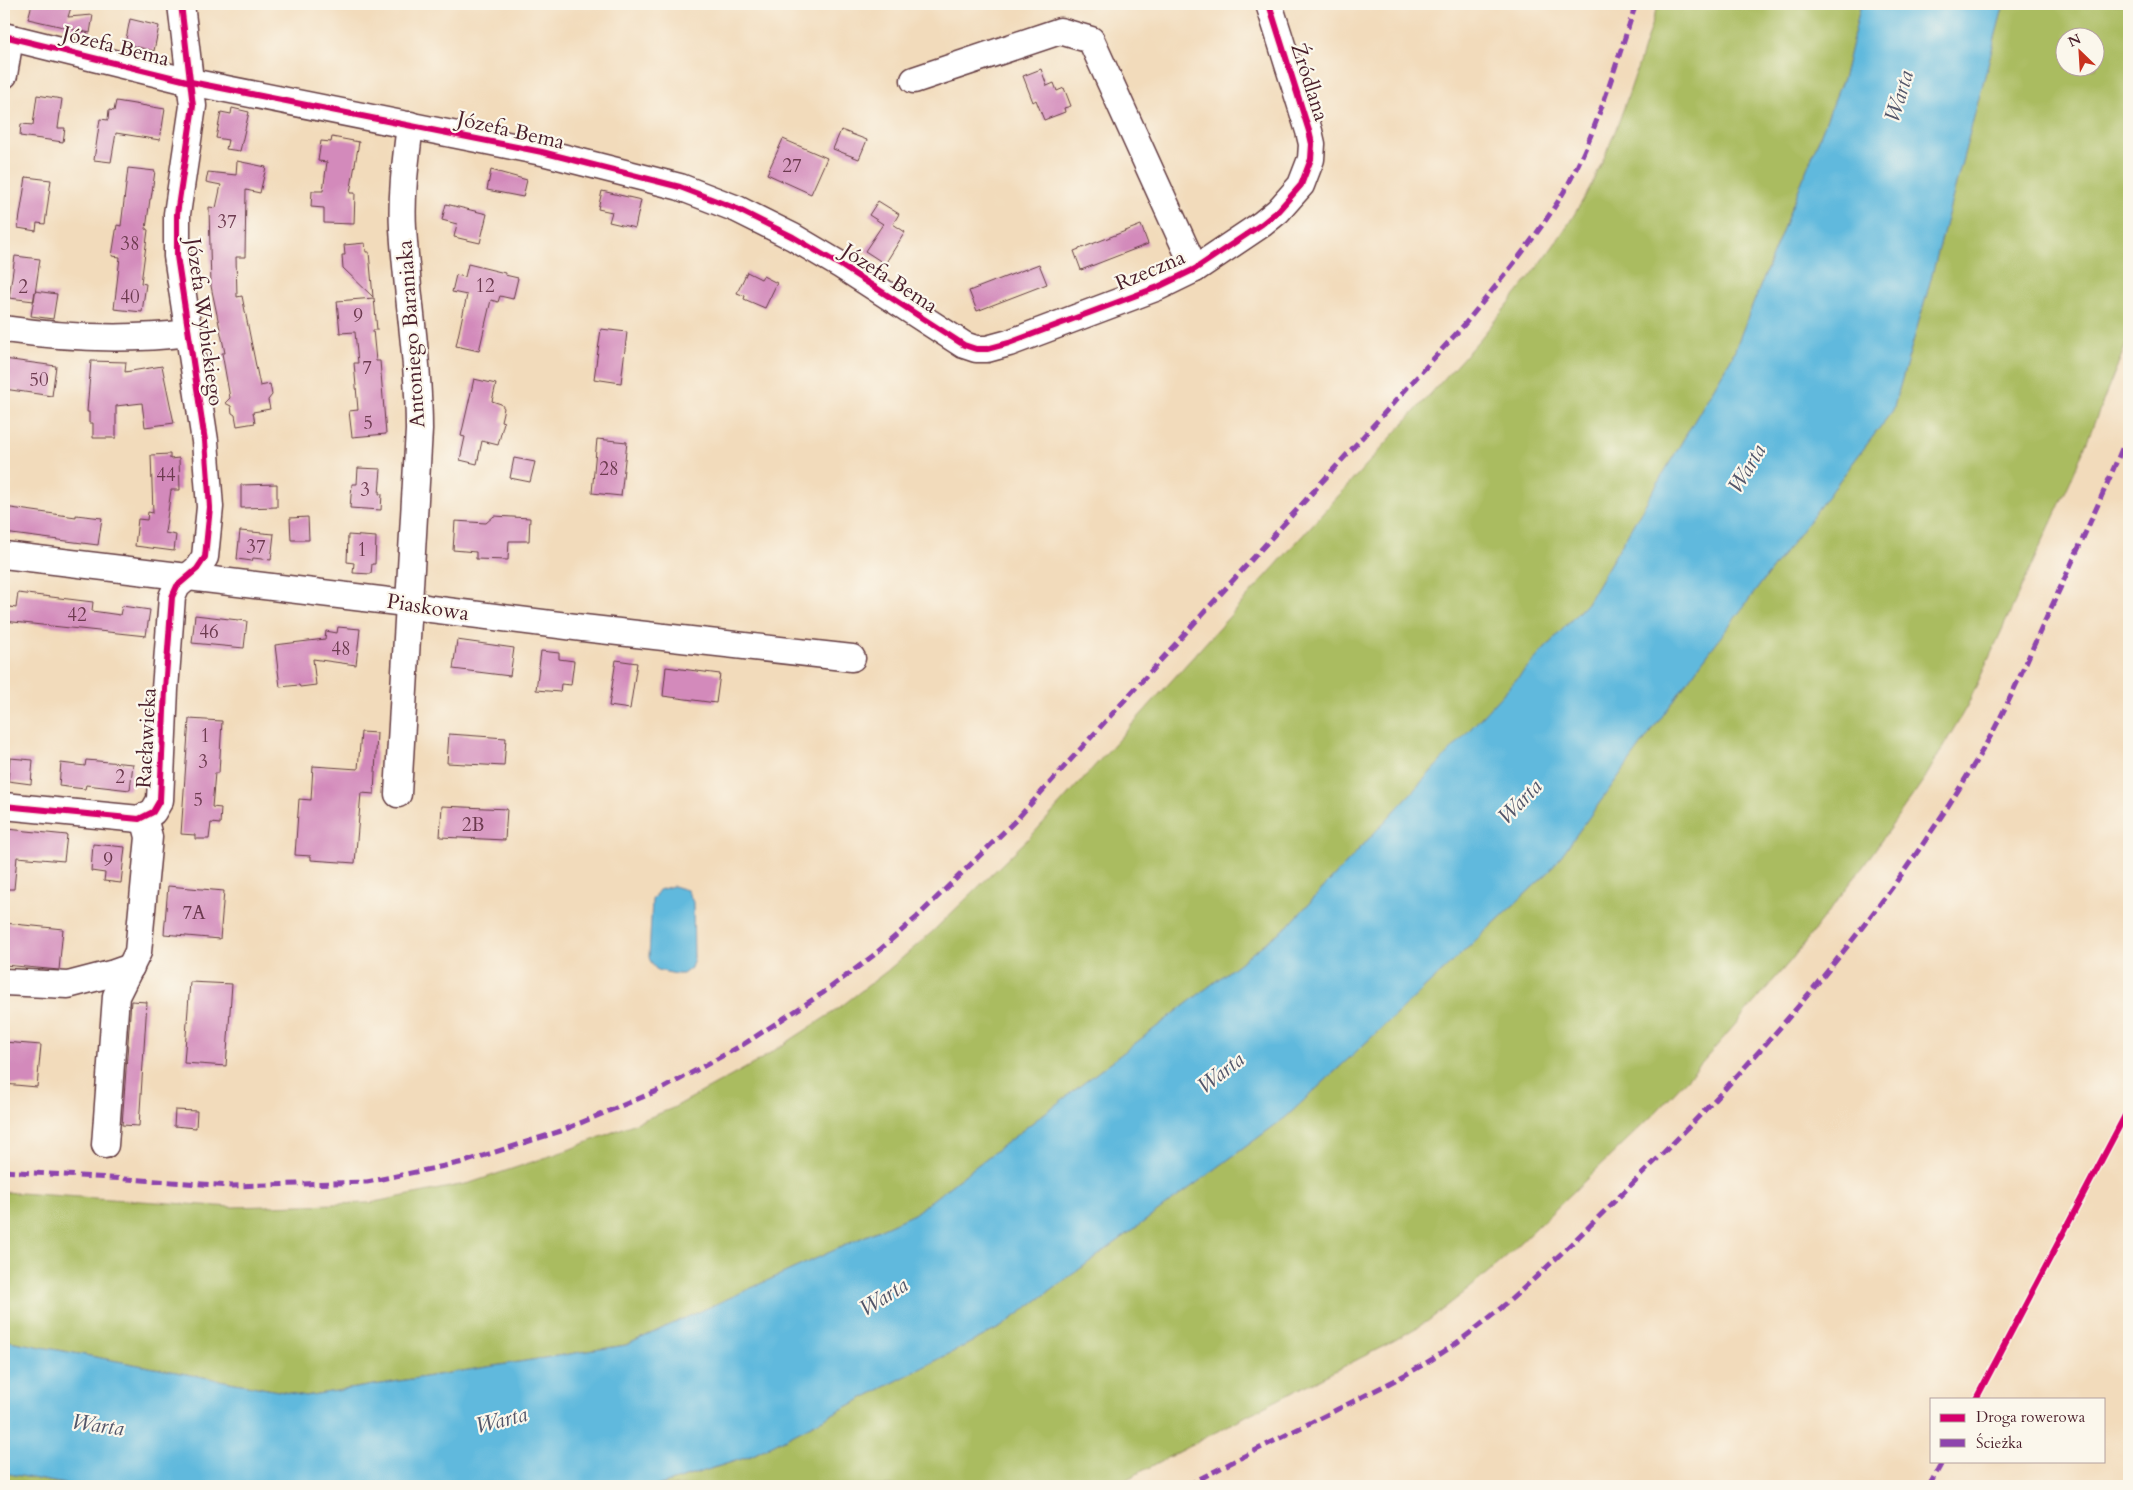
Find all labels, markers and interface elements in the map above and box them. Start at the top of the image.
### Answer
street label: Józefa Bema [57,18,172,74]
north arrow [2056,28,2106,78]
text: N [2065,29,2084,52]
street label: Źródlana [1283,39,1336,125]
water label: Warta [1877,67,1921,126]
street label: Józefa Bema [452,103,567,157]
house number: 27 [782,153,802,179]
house number: 37 [217,209,237,235]
house number: 38 [120,231,140,257]
street label: Józefa Wybickiego [178,233,231,408]
street label: Józefa Bema [834,235,943,320]
street label: Antoniego Baraniaka [390,239,433,429]
street label: Rzeczna [1111,243,1190,298]
house number: 12 [475,273,495,299]
house number: 2 [18,274,28,300]
house number: 40 [120,284,140,310]
house number: 9 [353,303,363,329]
house number: 7 [362,355,372,381]
house number: 50 [29,367,49,393]
house number: 5 [363,410,373,436]
water label: Warta [1720,438,1773,499]
house number: 28 [599,456,619,482]
house number: 44 [156,462,176,488]
house number: 3 [360,477,370,503]
house number: 37 [246,534,266,560]
house number: 1 [357,537,367,563]
street label: Piaskowa [385,587,471,628]
house number: 42 [67,602,87,628]
house number: 46 [199,619,219,645]
house number: 48 [331,636,351,662]
street label: Racławicka [129,687,164,789]
house number: 1 [200,723,210,749]
house number: 3 [198,749,208,775]
house number: 2 [115,764,125,790]
water label: Warta [1491,772,1549,831]
house number: 5 [193,787,203,813]
house number: 2B [462,812,484,838]
house number: 9 [103,847,113,873]
house number: 7A [182,900,206,926]
water label: Warta [1191,1045,1251,1101]
water label: Warta [853,1270,914,1324]
legend [1930,1398,2106,1462]
water label: Warta [472,1399,531,1441]
water label: Warta [70,1406,126,1444]
text: Droga rowerowa [1976,1407,2086,1427]
text: Ścieżka [1976,1433,2023,1453]

